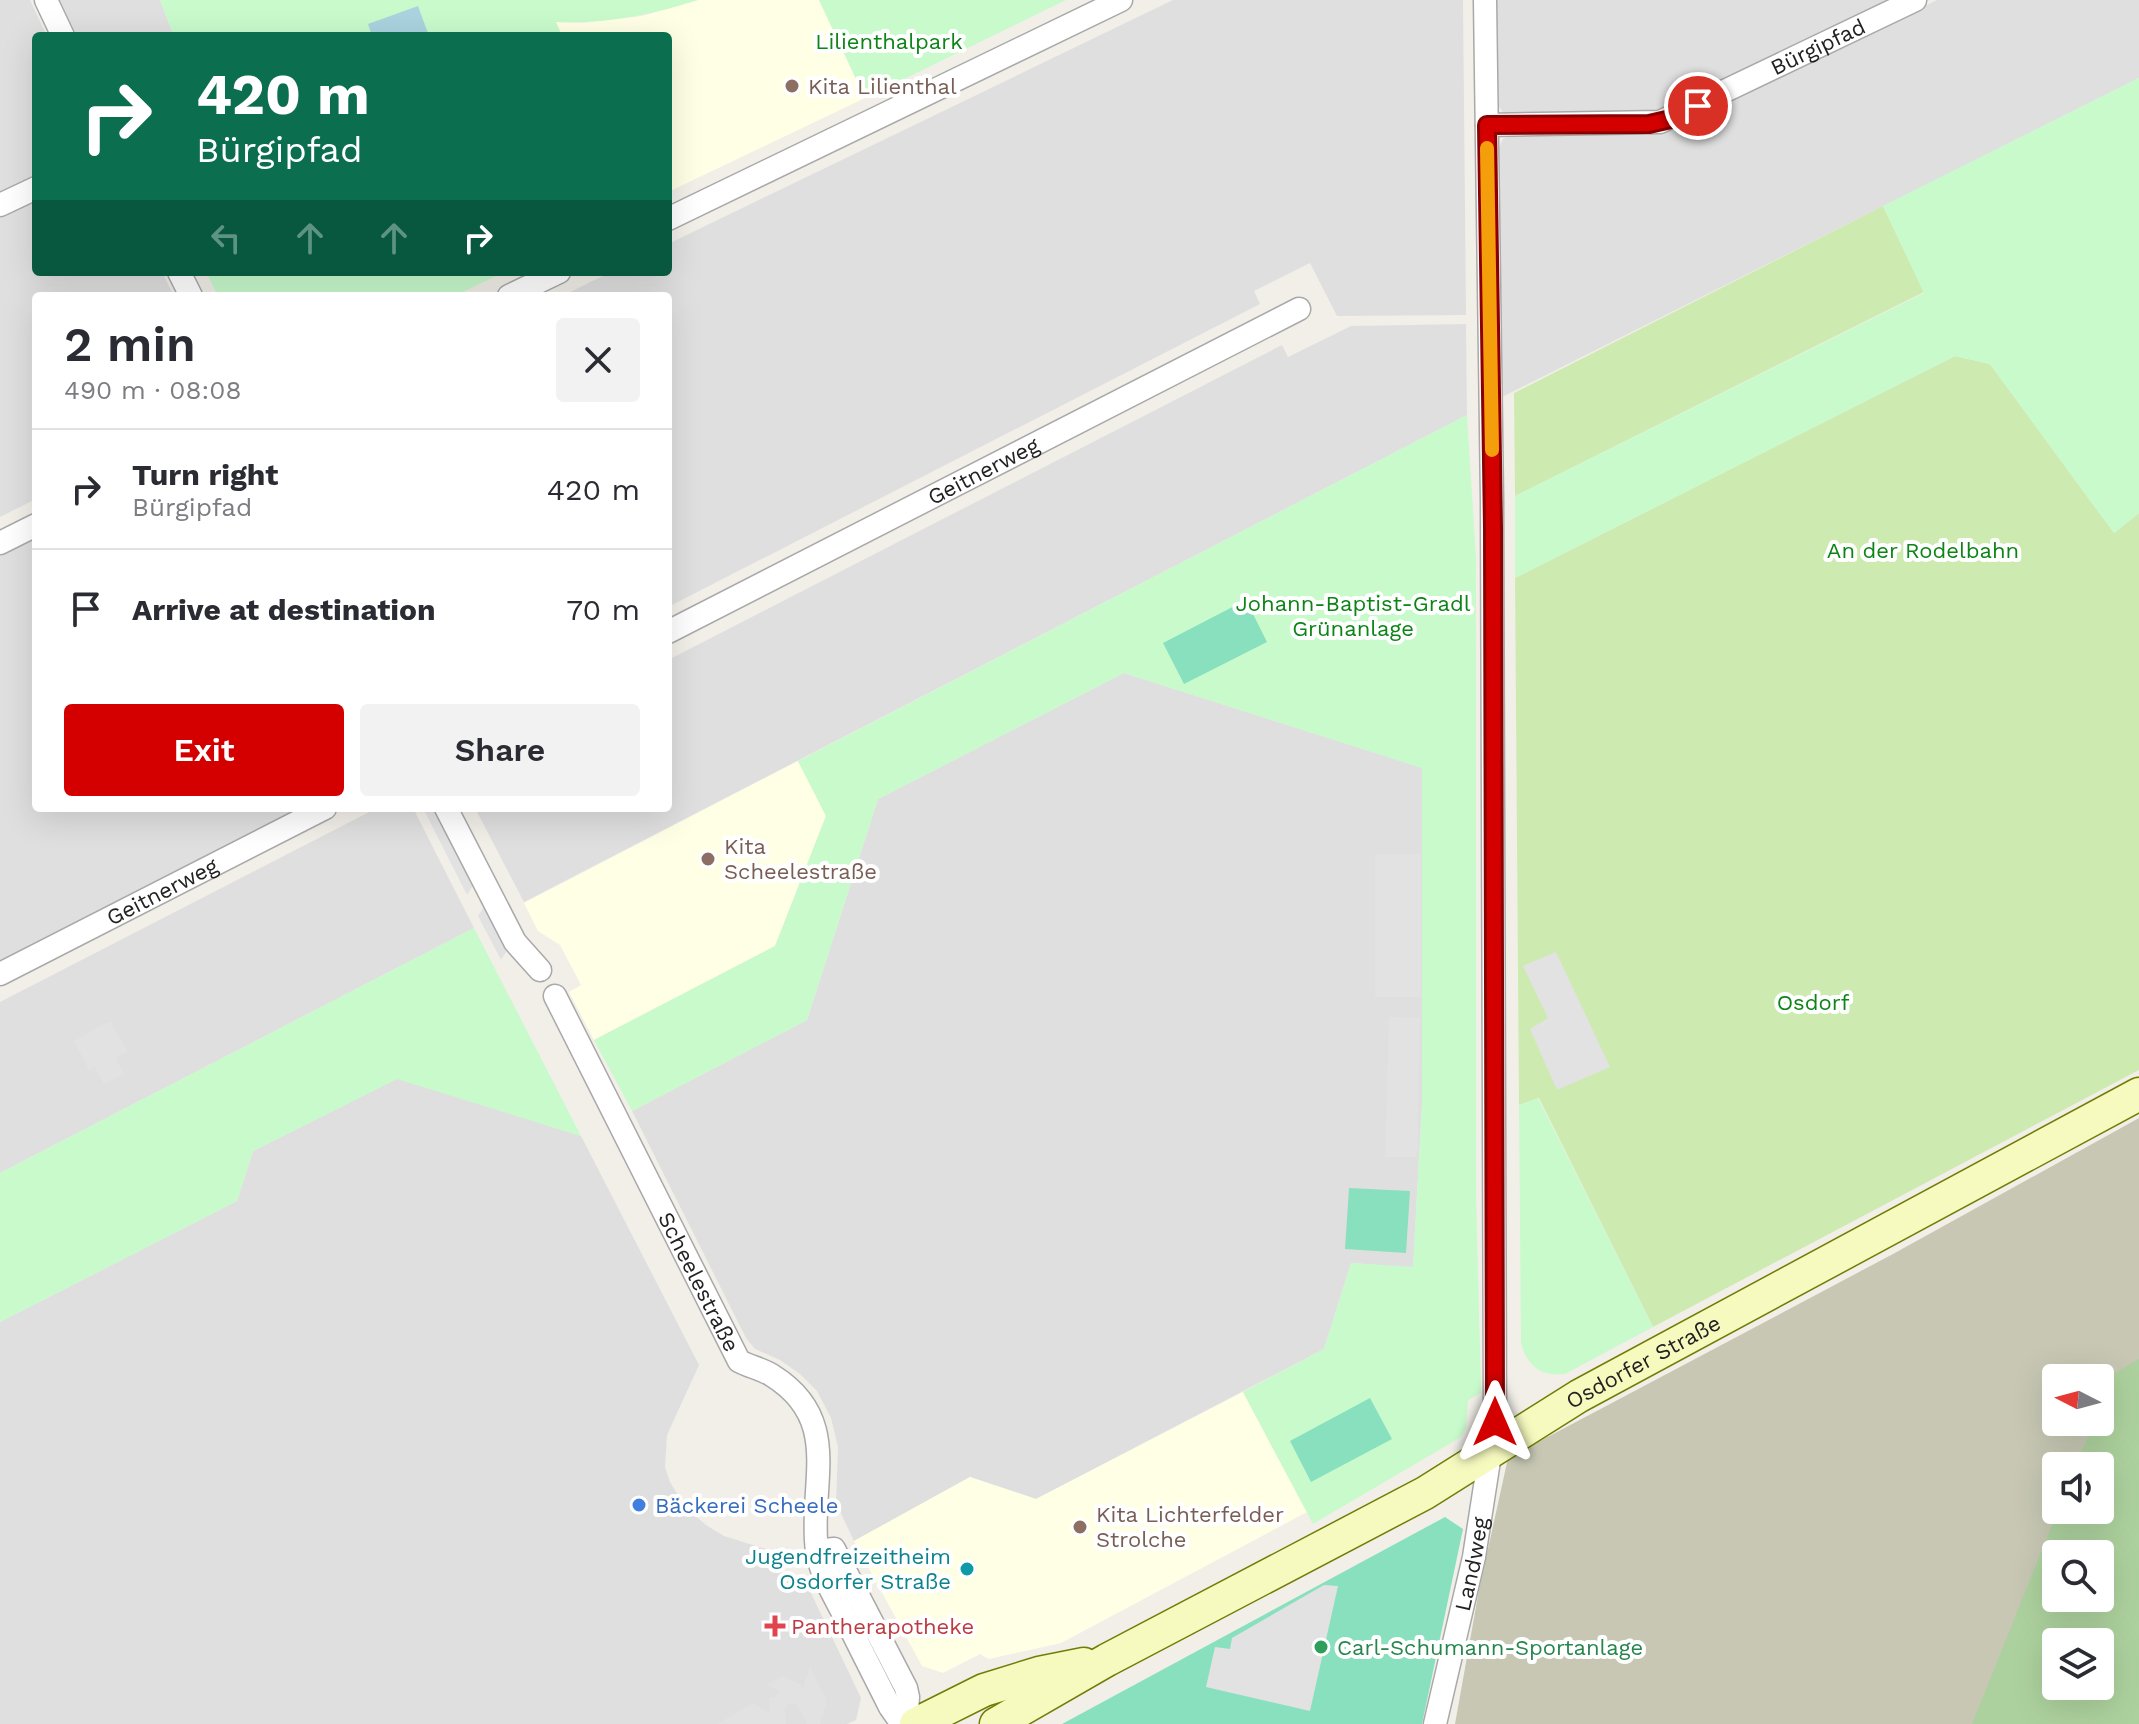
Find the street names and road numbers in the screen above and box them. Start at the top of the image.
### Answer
street label: Bürgipfad [1767,14,1869,80]
street label: Geitnerweg [924,432,1043,510]
street label: Geitnerweg [103,853,222,930]
street label: Scheelestraße [653,1208,744,1356]
street label: Osdorfer Straße [1561,1310,1725,1414]
street label: Landweg [1450,1515,1493,1614]

